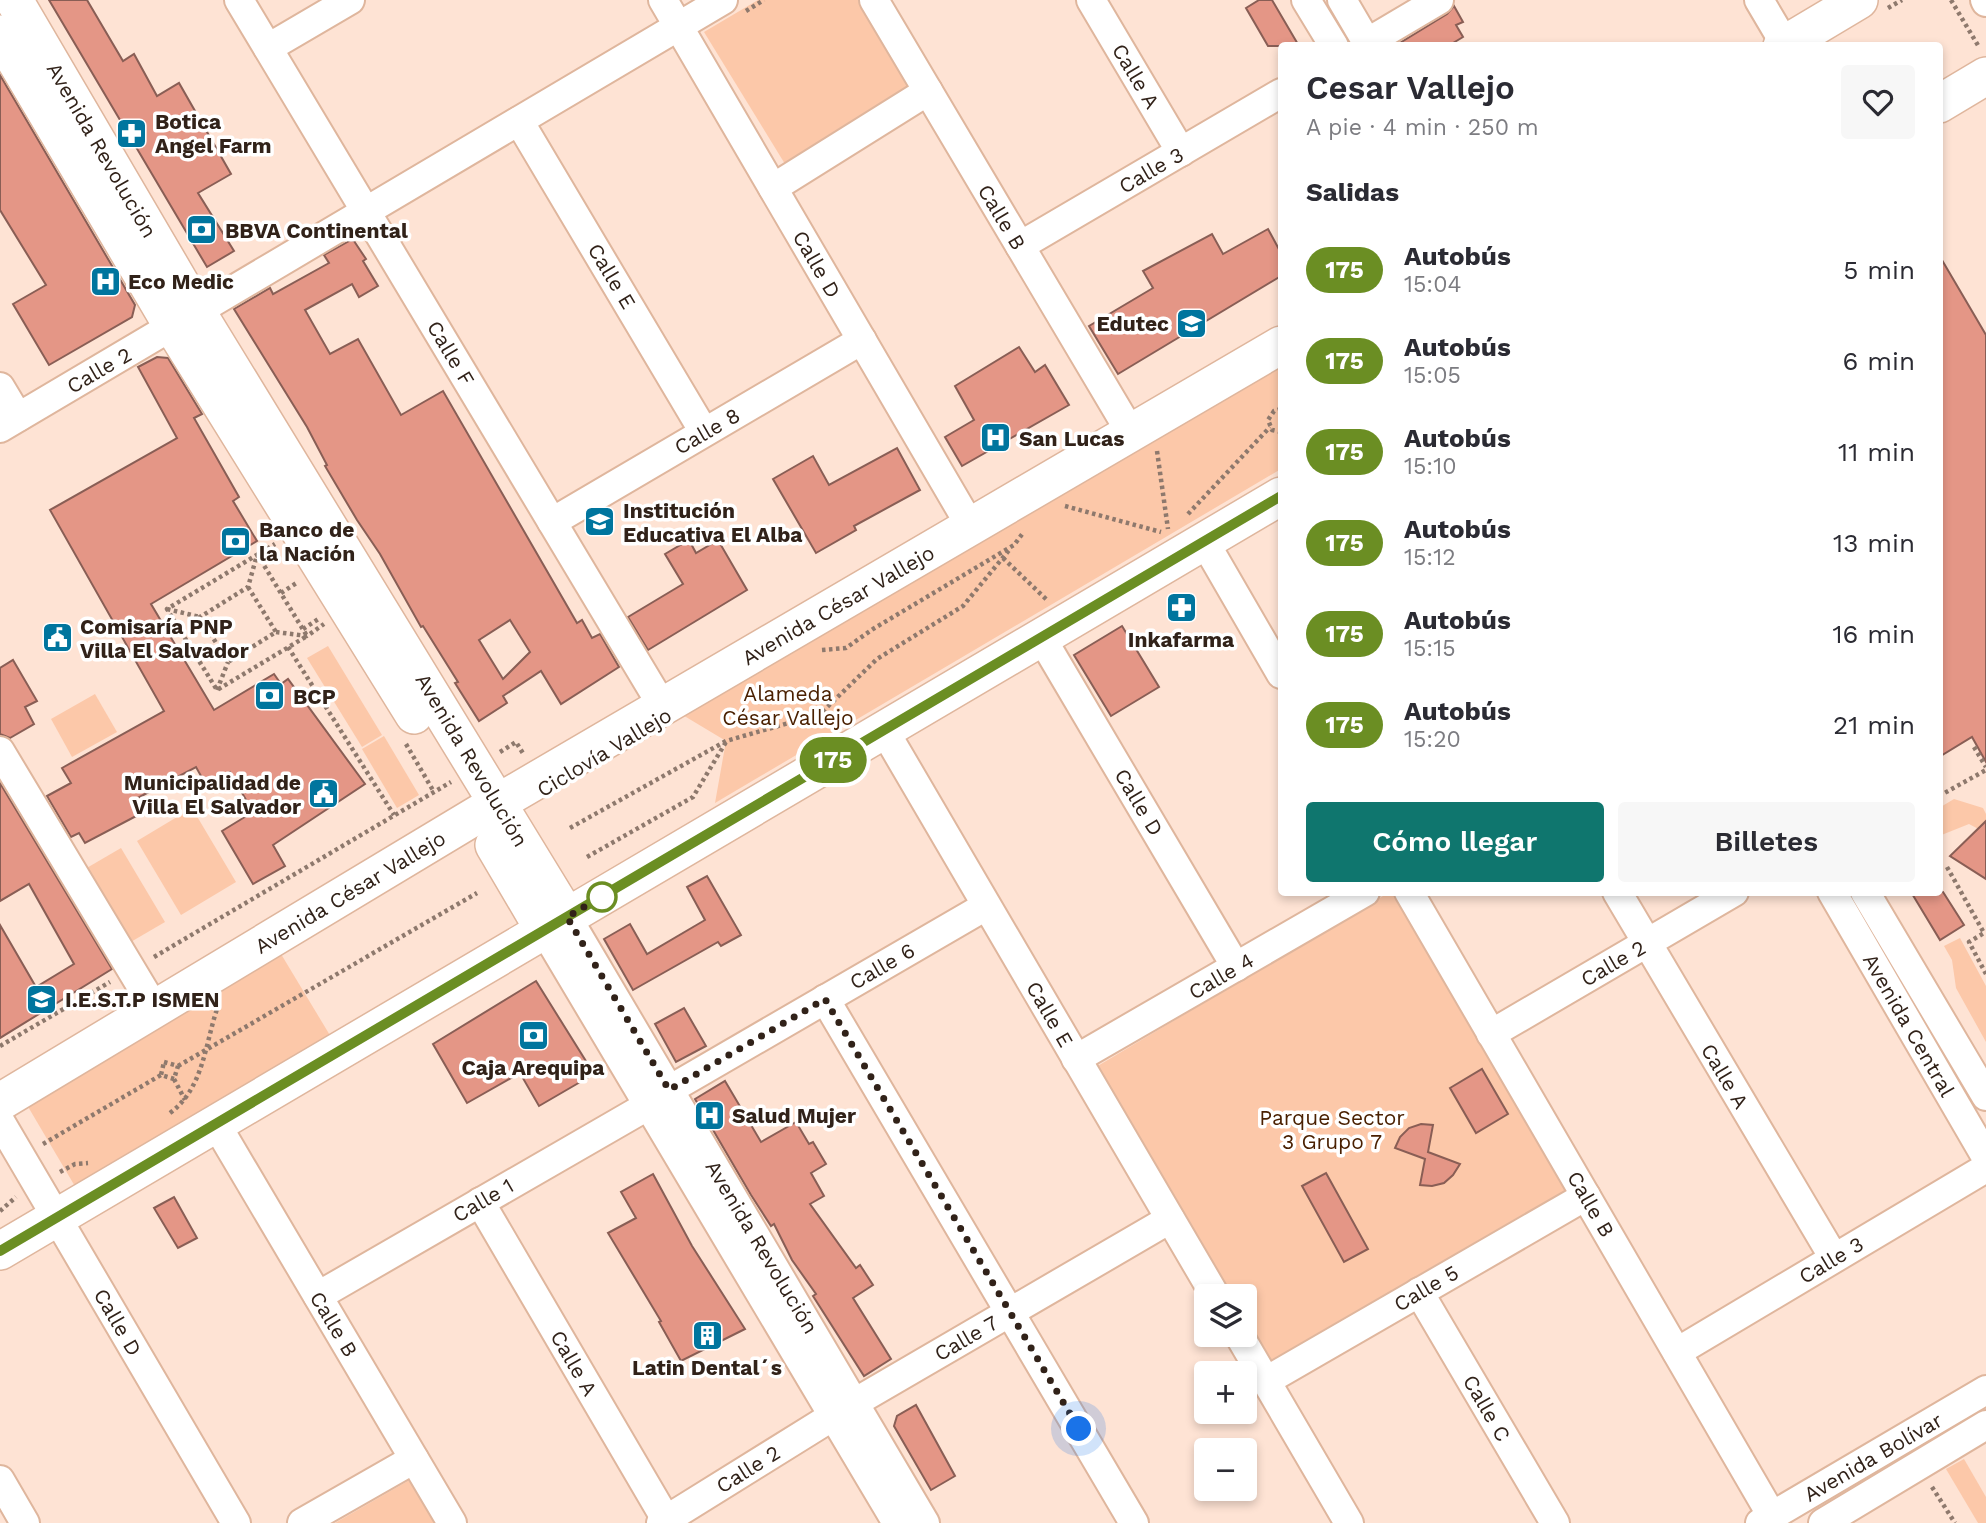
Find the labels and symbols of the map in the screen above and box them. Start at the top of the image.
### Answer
street label: Calle A [1107,39,1165,113]
street label: Avenida Revolución [42,58,162,242]
place label: Botica Angel Farm [155,109,272,158]
pharmacy icon: Botica Angel Farm [115,116,149,150]
street label: Calle 3 [1114,142,1188,198]
street label: Calle B [973,180,1031,254]
bank icon: BBVA Continental [185,213,219,247]
place label: BBVA Continental [225,218,408,243]
street label: Calle D [788,226,846,302]
street label: Calle E [583,239,641,313]
hospital icon: Eco Medic [88,264,122,298]
place label: Eco Medic [128,269,234,294]
school or university icon: Edutec [1175,306,1209,340]
place label: Edutec [1096,311,1169,336]
street label: Calle F [422,316,480,390]
street label: Calle 2 [62,342,136,398]
street label: Calle 8 [670,402,744,460]
hospital icon: San Lucas [979,421,1013,455]
place label: San Lucas [1019,426,1124,451]
place label: Institución Educativa El Alba [623,498,803,547]
school or university icon: Institución Educativa El Alba [583,505,617,539]
place label: Banco de la Nación [259,517,355,566]
bank icon: Banco de la Nación [219,524,253,558]
street label: Avenida César Vallejo [737,540,939,670]
pharmacy icon: Inkafarma [1164,590,1198,624]
place label: Comisaría PNP Villa El Salvador [80,614,249,663]
public building icon: Comisaría PNP Villa El Salvador [40,621,74,655]
place label: Inkafarma [1128,627,1235,652]
street label: Avenida Revolución [410,669,534,851]
bank icon: BCP [253,679,287,713]
park label: Alameda César Vallejo [722,681,854,730]
place label: BCP [293,684,336,709]
street label: Ciclovía Vallejo [532,702,676,802]
line badge: 175 [793,737,873,783]
street label: Calle D [1109,764,1169,840]
place label: Municipalidad de Villa El Salvador [124,770,301,819]
public building icon: Municipalidad de Villa El Salvador [307,777,341,811]
street label: Avenida César Vallejo [250,825,450,959]
unlabelled marker [587,882,617,912]
street label: Calle 2 [1576,935,1650,991]
street label: Calle 6 [845,937,919,995]
street label: Calle 4 [1184,947,1258,1005]
street label: Avenida Central [1858,949,1960,1102]
street label: Calle E [1021,977,1079,1051]
school or university icon: I.E.S.T.P ISMEN [25,982,59,1016]
place label: I.E.S.T.P ISMEN [65,987,220,1012]
bank icon: Caja Arequipa [516,1018,550,1052]
street label: Calle A [1696,1039,1754,1113]
place label: Caja Arequipa [462,1055,605,1080]
hospital icon: Salud Mujer [692,1098,726,1132]
place label: Salud Mujer [732,1103,856,1128]
park label: Parque Sector 3 Grupo 7 [1259,1105,1405,1154]
street label: Avenida Revolución [700,1156,824,1338]
street label: Calle B [1562,1167,1620,1241]
street label: Calle 1 [448,1173,518,1227]
street label: Calle 3 [1794,1231,1868,1289]
street label: Calle 5 [1389,1260,1463,1316]
street label: Calle D [89,1284,147,1360]
street label: Calle B [305,1287,363,1361]
street label: Calle 7 [930,1310,1002,1366]
building icon: Latin Dental´s [690,1318,724,1352]
street label: Calle A [545,1326,603,1400]
place label: Latin Dental´s [632,1355,782,1380]
street label: Calle C [1458,1370,1516,1446]
street label: Avenida Bolívar [1799,1407,1947,1507]
your location [1061,1411,1096,1446]
street label: Calle 2 [711,1440,785,1498]

